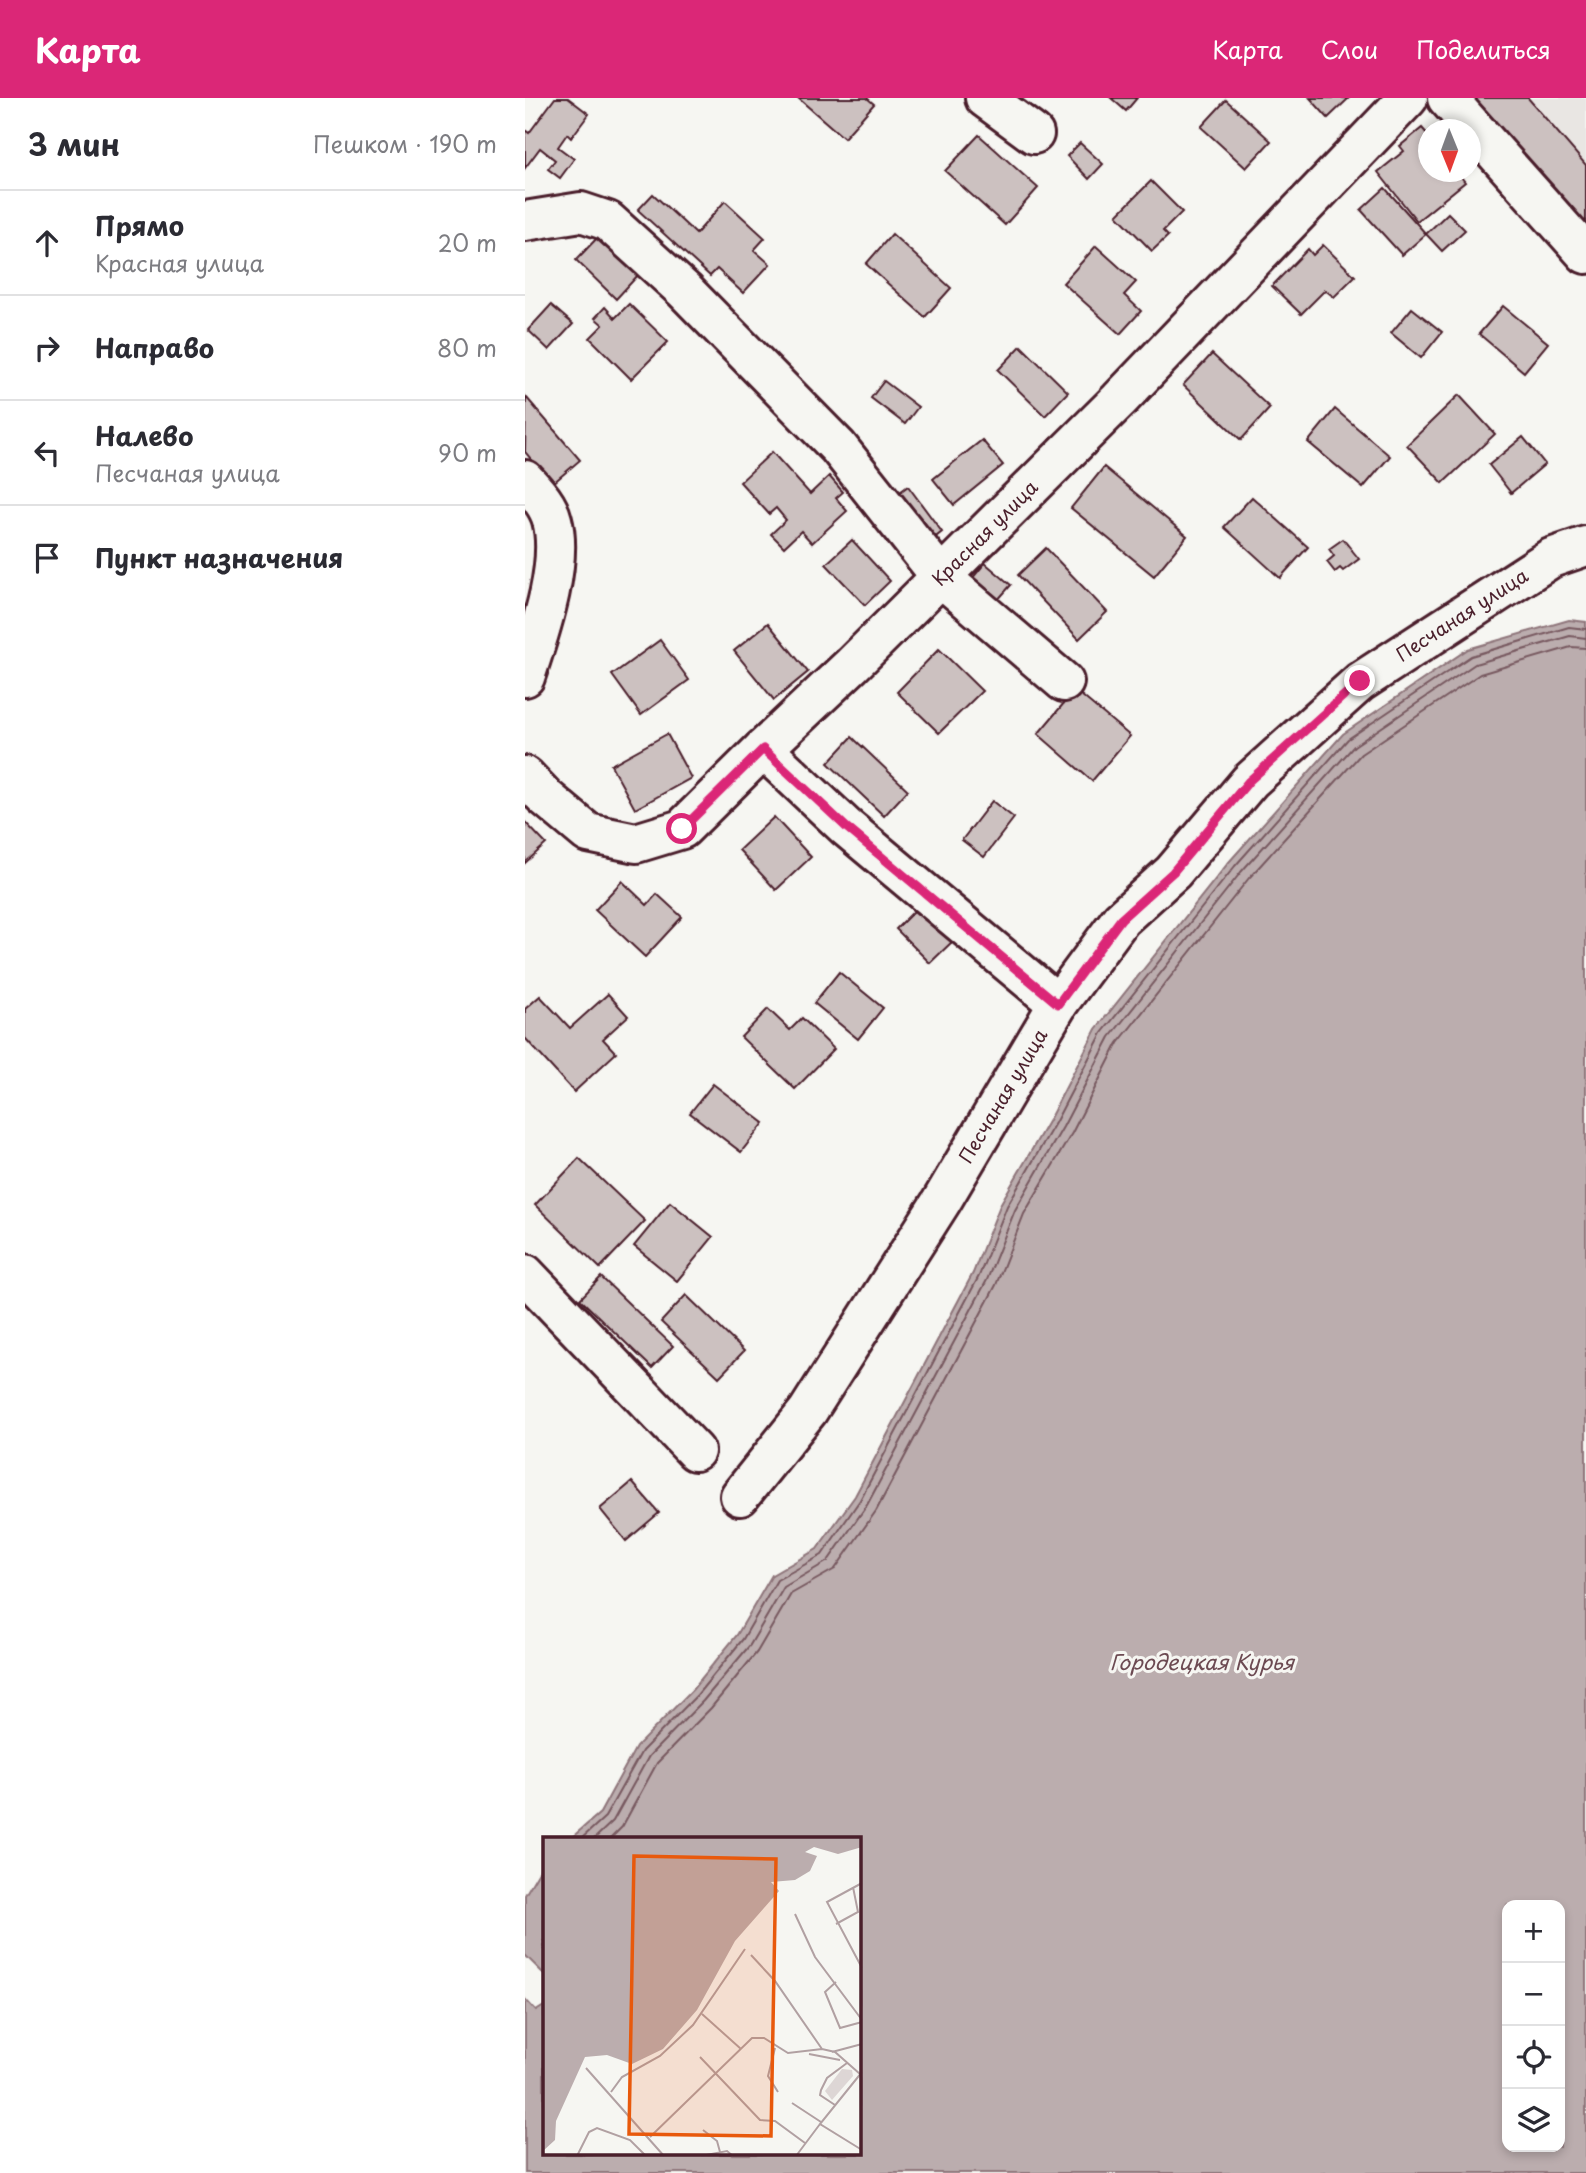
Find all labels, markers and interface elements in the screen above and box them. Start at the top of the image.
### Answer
text: Карта [35,24,141,74]
text: Карта [1212,31,1283,67]
text: Слои [1321,31,1378,67]
text: Поделиться [1416,31,1551,67]
north arrow [1418,119,1481,182]
text: 3 мин [28,121,120,166]
text: Пешком · 190 m [313,126,497,161]
text: Прямо [95,206,184,245]
icon: ahead [28,224,66,262]
text: 20 m [438,225,497,260]
text: Красная улица [95,245,264,280]
text: Направо [95,328,214,367]
icon: right [28,329,66,367]
text: 80 m [437,330,497,365]
text: Налево [95,416,193,455]
icon: left [28,434,66,472]
text: 90 m [438,435,497,470]
text: Песчаная улица [95,455,280,490]
street label: Красная улица [925,473,1044,592]
text: Пункт назначения [95,538,343,577]
icon: arrive [28,539,66,577]
street label: Песчаная улица [1390,561,1533,667]
route end [1344,665,1375,696]
route start [666,813,697,844]
street label: Песчаная улица [951,1023,1053,1168]
water label: Городецкая Курья [1110,1645,1296,1677]
inset map [543,1837,861,2156]
map controls [1502,1900,1565,2152]
button: + [1502,1900,1565,1963]
button: − [1502,1963,1565,2026]
button: locate [1502,2026,1565,2089]
button: layers [1502,2089,1565,2152]

